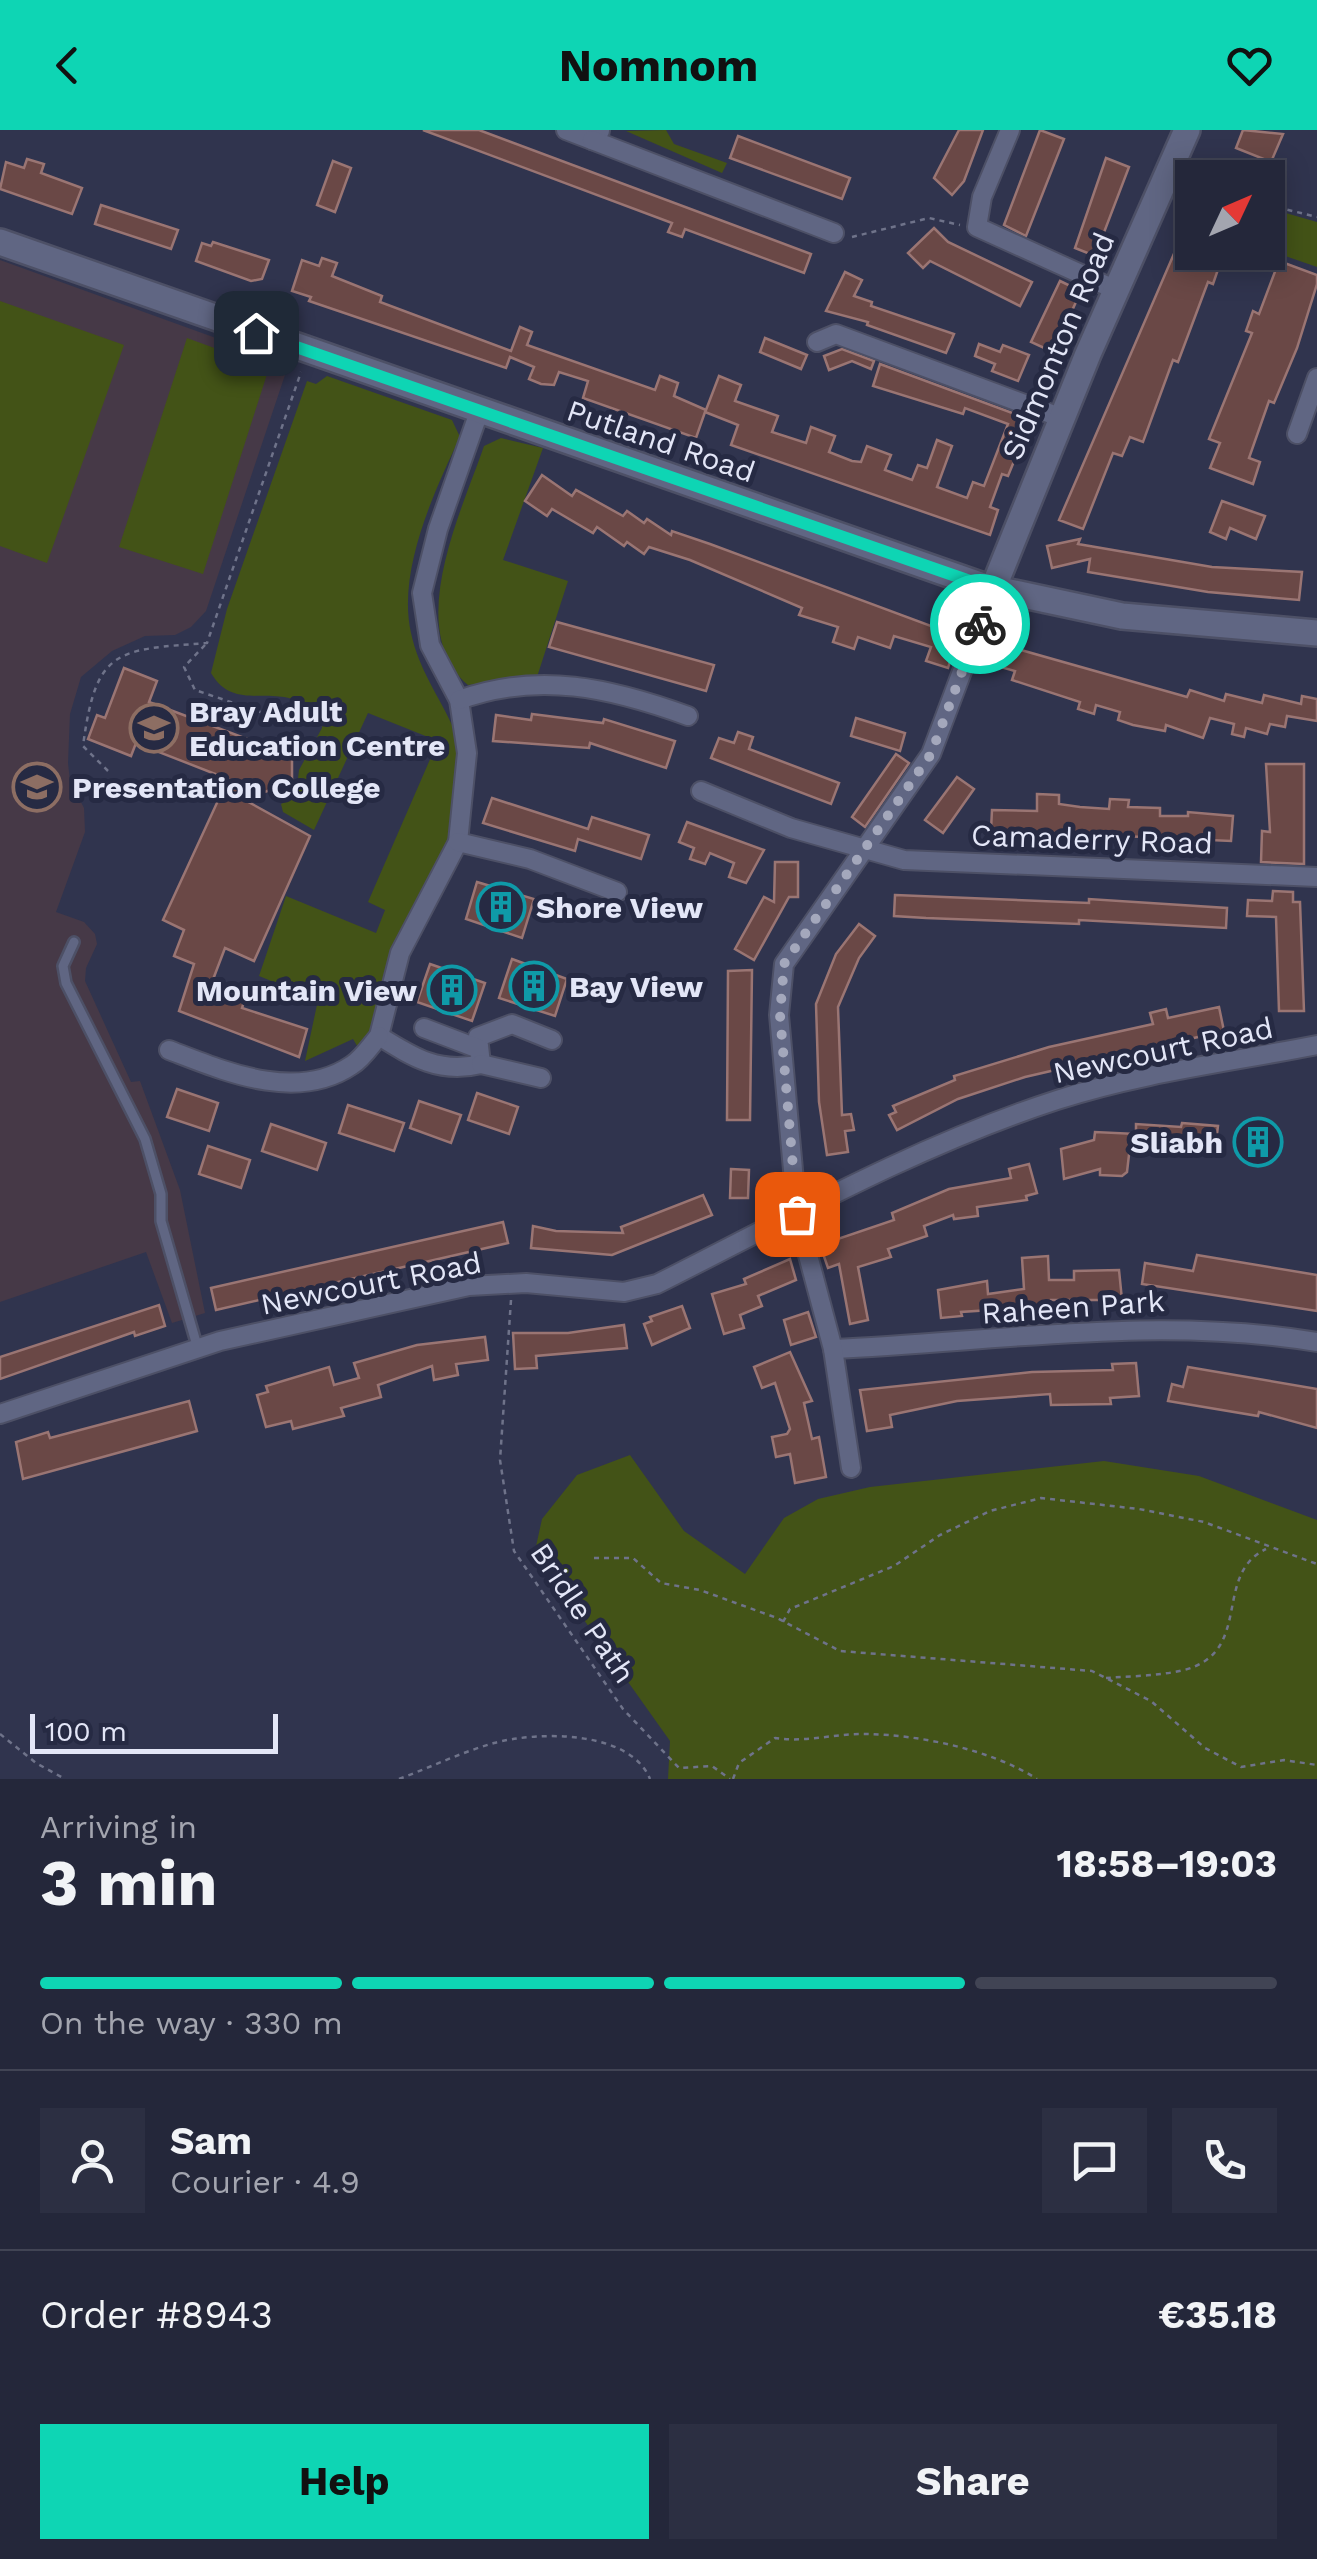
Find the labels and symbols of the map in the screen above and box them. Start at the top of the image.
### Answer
north arrow [1175,160,1285,270]
street label: Sidmonton Road [994,227,1122,465]
pin [214,291,299,376]
street label: Putland Road [562,392,760,490]
courier [930,574,1030,674]
place label: Bray Adult Education Centre [189,694,445,763]
school or university icon: Bray Adult Education Centre [128,702,180,754]
school or university icon: Presentation College [11,761,63,813]
place label: Presentation College [72,770,381,805]
street label: Camaderry Road [971,817,1213,861]
building icon: Shore View [475,881,527,933]
place label: Shore View [536,890,703,925]
building icon: Bay View [508,960,560,1012]
building icon: Mountain View [426,964,478,1016]
place label: Bay View [569,969,703,1004]
place label: Mountain View [196,973,417,1008]
street label: Newcourt Road [1050,1010,1276,1090]
building icon: Sliabh [1232,1116,1284,1168]
place label: Sliabh [1130,1125,1223,1160]
pin [755,1172,840,1257]
street label: Newcourt Road [258,1244,484,1322]
street label: Raheen Park [980,1283,1166,1331]
street label: Bridle Path [523,1536,643,1690]
scale bar [30,1709,278,1754]

